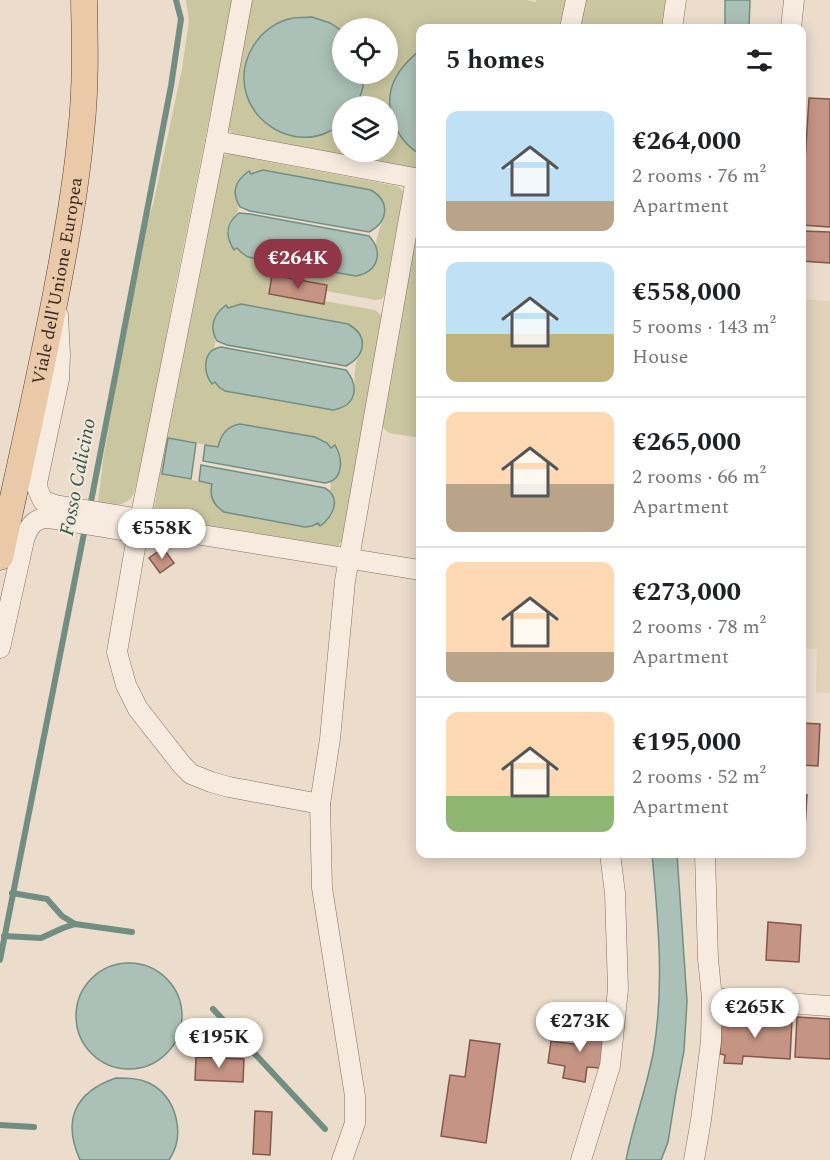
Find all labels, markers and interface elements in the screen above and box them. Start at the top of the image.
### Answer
map controls [332,18,398,162]
button: locate [332,18,398,84]
text: 5 homes [446,40,545,80]
icon: filters [743,44,776,77]
button: layers [332,96,398,162]
text: €264,000 [632,121,741,161]
icon: home [494,135,566,207]
text: 2 rooms · 76 m² [632,161,766,191]
street label: Viale dell'Unione Europea [24,175,89,387]
text: Apartment [632,191,729,221]
pin: €264K [256,239,340,290]
text: €264K [268,243,328,273]
text: €558,000 [632,272,741,312]
icon: home [494,286,566,358]
text: 5 rooms · 143 m² [632,312,776,342]
text: House [632,342,689,372]
water label: Fosso Calicino [52,416,104,538]
text: €265,000 [632,422,741,462]
icon: home [494,436,566,508]
text: 2 rooms · 66 m² [632,462,766,492]
text: Apartment [632,492,729,522]
pin: €558K [120,509,204,560]
text: €558K [132,513,192,543]
text: €273,000 [632,572,741,612]
icon: home [494,586,566,658]
text: 2 rooms · 78 m² [632,612,766,642]
text: Apartment [632,642,729,672]
text: €195,000 [632,722,741,762]
icon: home [494,736,566,808]
text: 2 rooms · 52 m² [632,762,766,792]
text: Apartment [632,792,729,822]
pin: €265K [713,988,797,1039]
text: €265K [725,992,785,1022]
pin: €273K [538,1002,622,1053]
text: €273K [550,1006,610,1036]
pin: €195K [177,1018,261,1069]
text: €195K [189,1022,249,1052]

